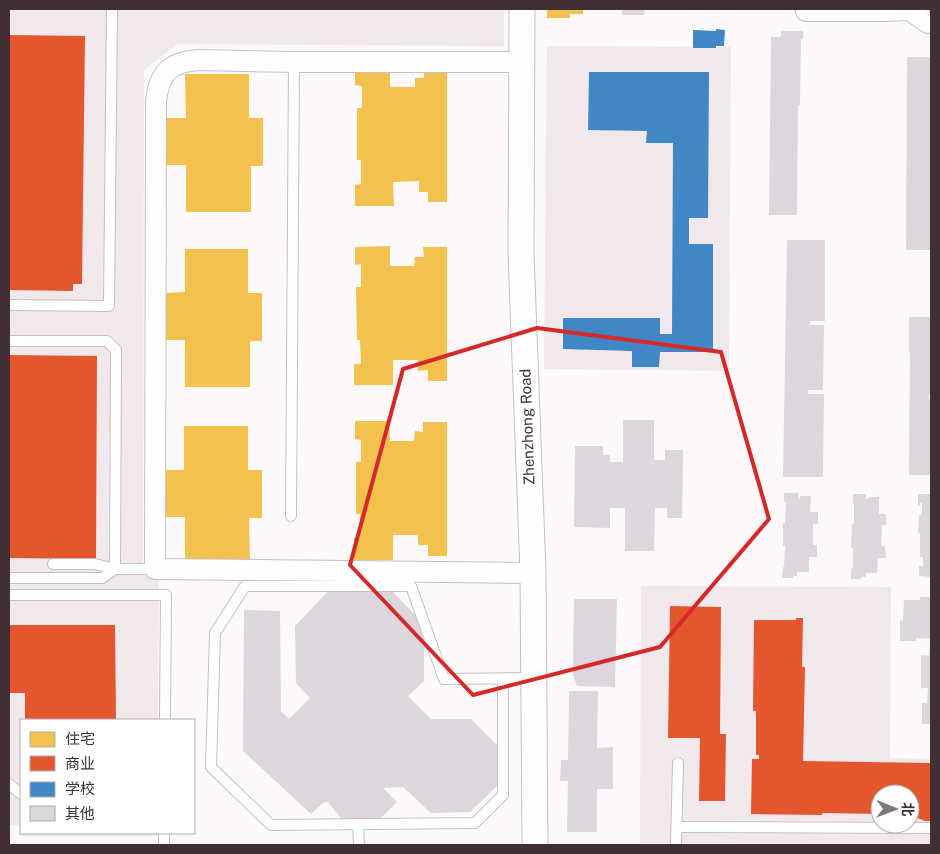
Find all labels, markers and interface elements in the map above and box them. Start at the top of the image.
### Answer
street label: Zhenzhong Road [516,368,538,486]
legend [20,719,195,834]
text: 住宅 [65,730,95,747]
text: 商业 [65,755,95,772]
text: 学校 [65,780,95,797]
north arrow [870,784,920,834]
text: 北 [900,802,916,816]
text: 其他 [65,805,95,822]

